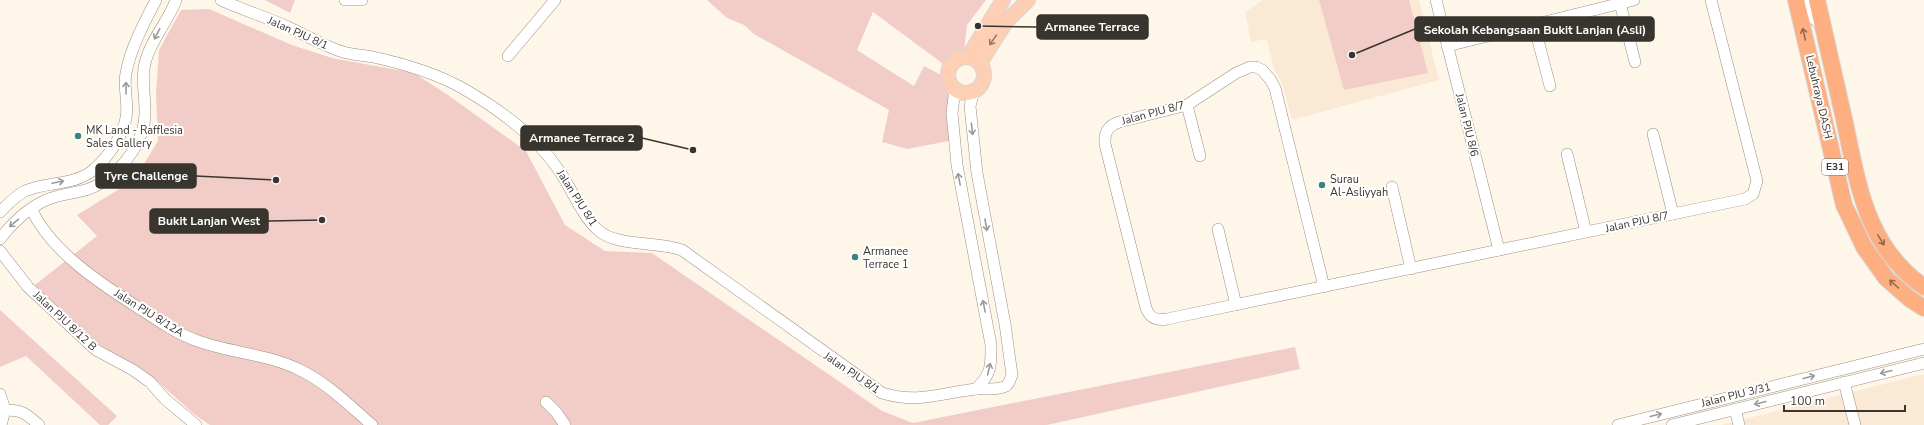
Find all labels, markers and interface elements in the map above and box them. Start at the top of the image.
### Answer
street label: Jalan PJU 8/1 [265,13,331,53]
callout: Armanee Terrace [1037,15,1148,39]
callout: Sekolah Kebangsaan Bukit Lanjan (Asli) [1415,17,1654,41]
text: Armanee Terrace [1045,19,1140,35]
text: Sekolah Kebangsaan Bukit Lanjan (Asli) [1424,22,1646,38]
one-way arrow [153,28,160,40]
one-way arrow [1800,28,1808,41]
one-way arrow [989,34,997,45]
street label: Lebuhraya DASH [1802,54,1836,140]
one-way arrow [122,82,130,95]
street label: Jalan PJU 8/6 [1452,91,1482,159]
street label: Jalan PJU 8/7 [1119,97,1186,129]
one-way arrow [969,122,976,135]
place label: MK Land - Rafflesia Sales Gallery [86,123,183,151]
callout: Armanee Terrace 2 [521,126,642,150]
text: Armanee Terrace 2 [529,130,635,146]
marker: MK Land - Rafflesia Sales Gallery [73,131,83,141]
road number: E31 [1822,159,1848,175]
callout: Tyre Challenge [96,164,196,188]
street label: Jalan PJU 8/1 [553,166,601,229]
text: Tyre Challenge [104,168,188,184]
one-way arrow [955,172,963,185]
place label: Surau Al-Asliyyah [1330,172,1388,200]
one-way arrow [51,178,64,186]
marker: Surau Al-Asliyyah [1317,180,1327,190]
street label: Jalan PJU 8/7 [1603,208,1670,236]
callout: Bukit Lanjan West [150,209,268,233]
text: Bukit Lanjan West [158,213,261,229]
one-way arrow [9,218,20,227]
one-way arrow [982,218,990,231]
one-way arrow [1877,234,1885,246]
place label: Armanee Terrace 1 [863,244,909,272]
marker: Armanee Terrace 1 [850,252,860,262]
one-way arrow [1889,280,1899,289]
street label: Jalan PJU 8/12A [111,285,187,340]
street label: Jalan PJU 8/12 B [29,287,100,354]
one-way arrow [979,300,987,313]
street label: Jalan PJU 8/1 [820,348,883,397]
one-way arrow [986,363,994,376]
one-way arrow [1880,369,1893,376]
one-way arrow [1802,373,1815,380]
street label: Jalan PJU 3/31 [1699,379,1772,411]
scale bar [1784,387,1905,413]
text: 100 m [1790,393,1825,409]
one-way arrow [1754,400,1767,408]
one-way arrow [1649,411,1662,419]

